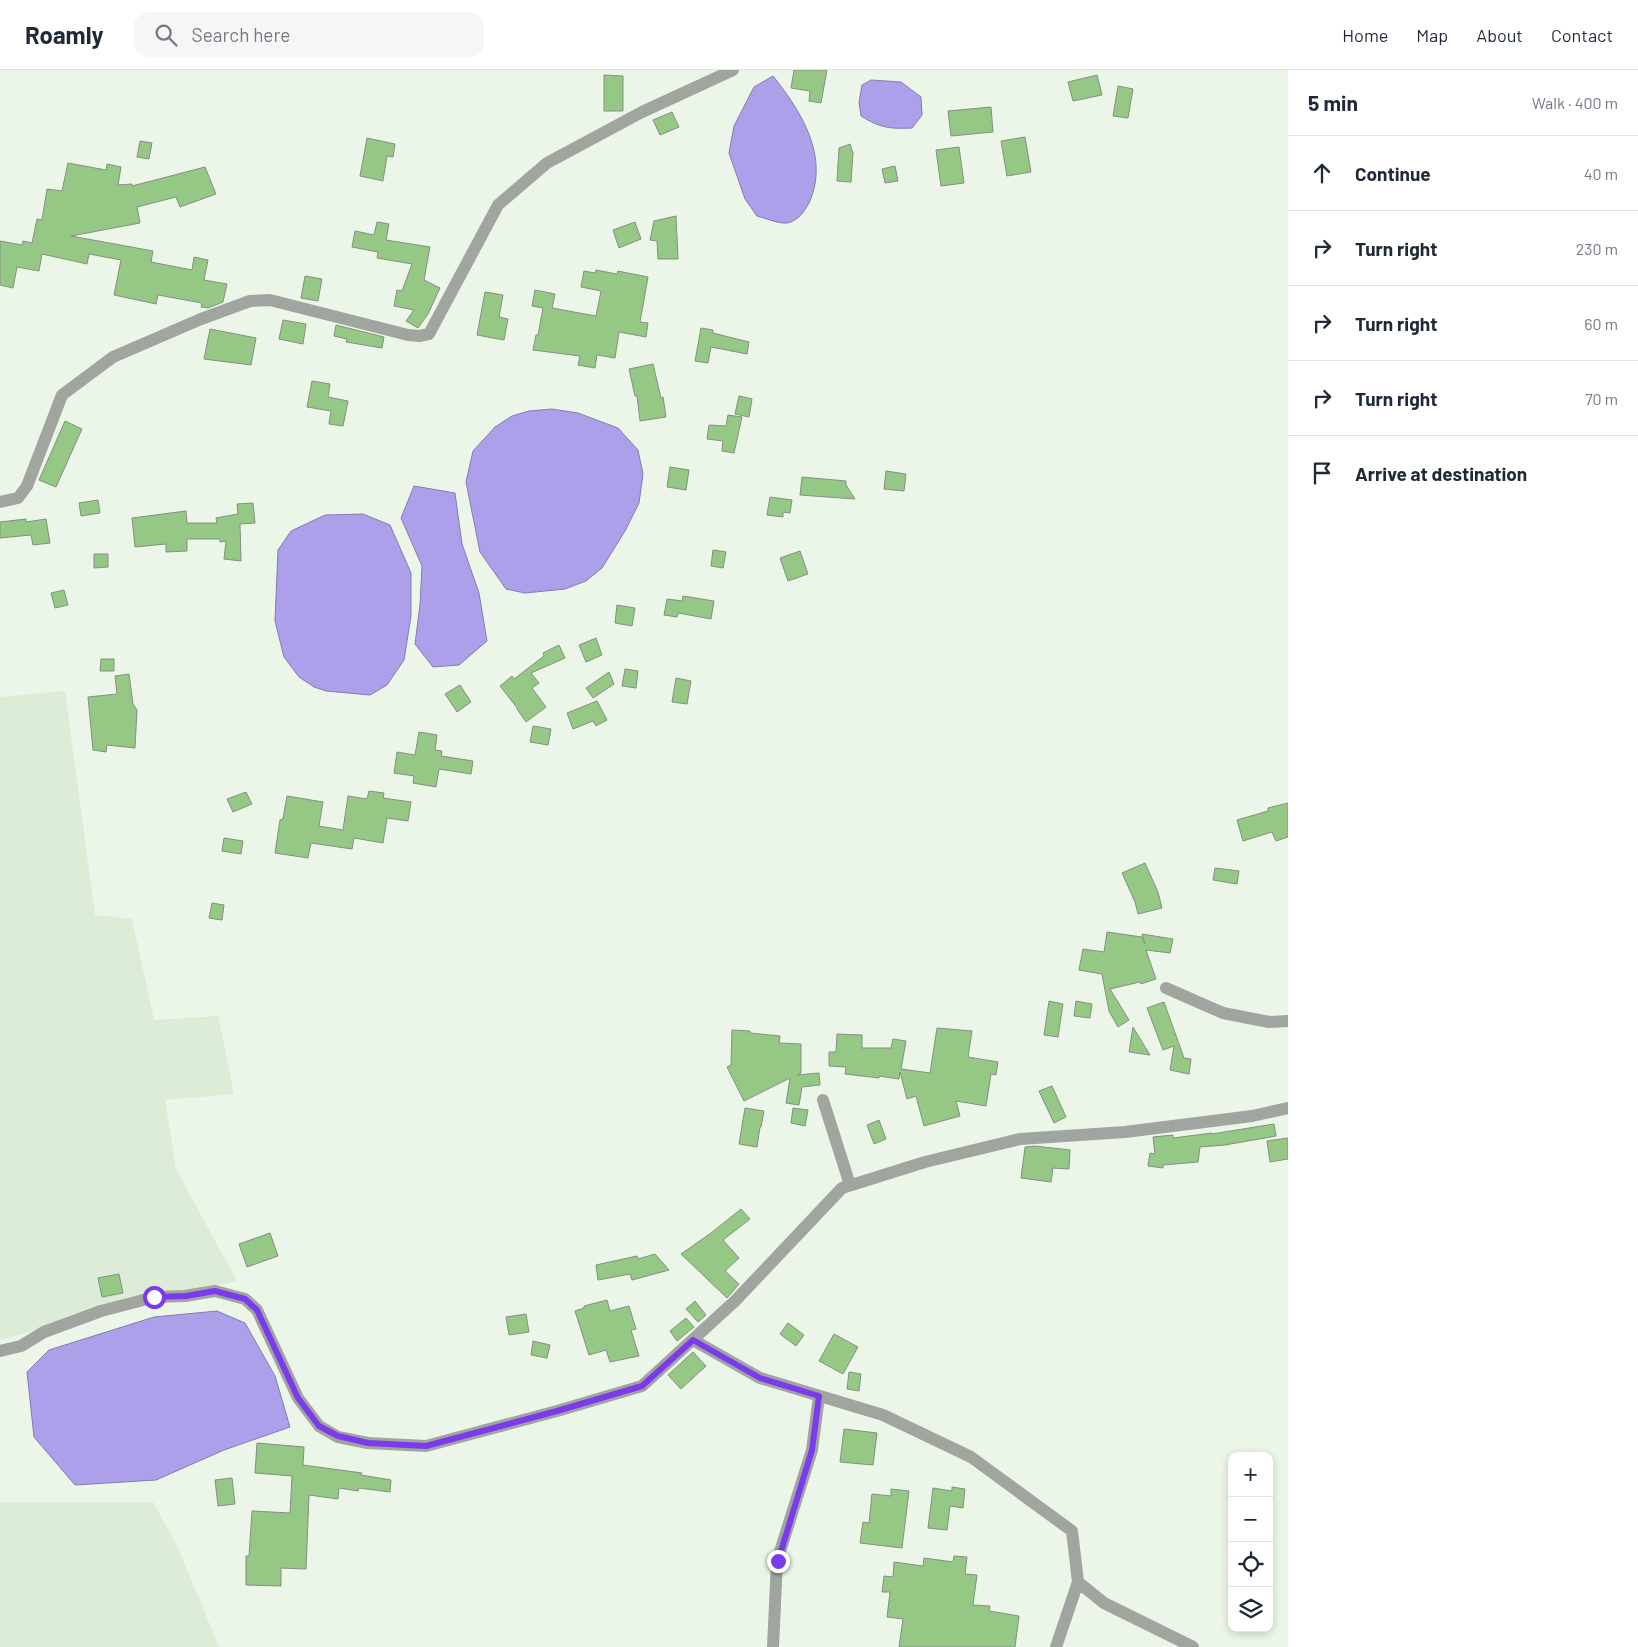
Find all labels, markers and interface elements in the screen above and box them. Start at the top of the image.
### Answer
search box [134,12,484,57]
text: Roamly [25,20,104,49]
icon: search [152,21,180,49]
text: Search here [192,23,290,46]
text: Home [1342,24,1388,46]
text: Map [1416,24,1448,46]
text: About [1476,24,1523,46]
text: Contact [1551,24,1613,46]
text: 5 min [1308,90,1358,115]
text: Walk · 400 m [1532,93,1618,112]
icon: ahead [1308,159,1336,187]
text: Continue [1355,162,1431,185]
text: 40 m [1584,164,1618,183]
icon: right [1308,234,1336,262]
text: Turn right [1355,237,1437,260]
text: 230 m [1576,239,1618,258]
icon: right [1308,309,1336,337]
text: Turn right [1355,312,1437,335]
text: 60 m [1584,314,1618,333]
icon: right [1308,384,1336,412]
text: Turn right [1355,387,1437,410]
text: 70 m [1585,389,1618,408]
icon: arrive [1308,459,1336,487]
text: Arrive at destination [1355,462,1527,485]
route start [143,1286,166,1309]
map controls [1228,1452,1273,1632]
button: + [1228,1452,1273,1497]
button: − [1228,1497,1273,1542]
button: locate [1228,1542,1273,1587]
route end [767,1550,790,1573]
button: layers [1228,1587,1273,1632]

